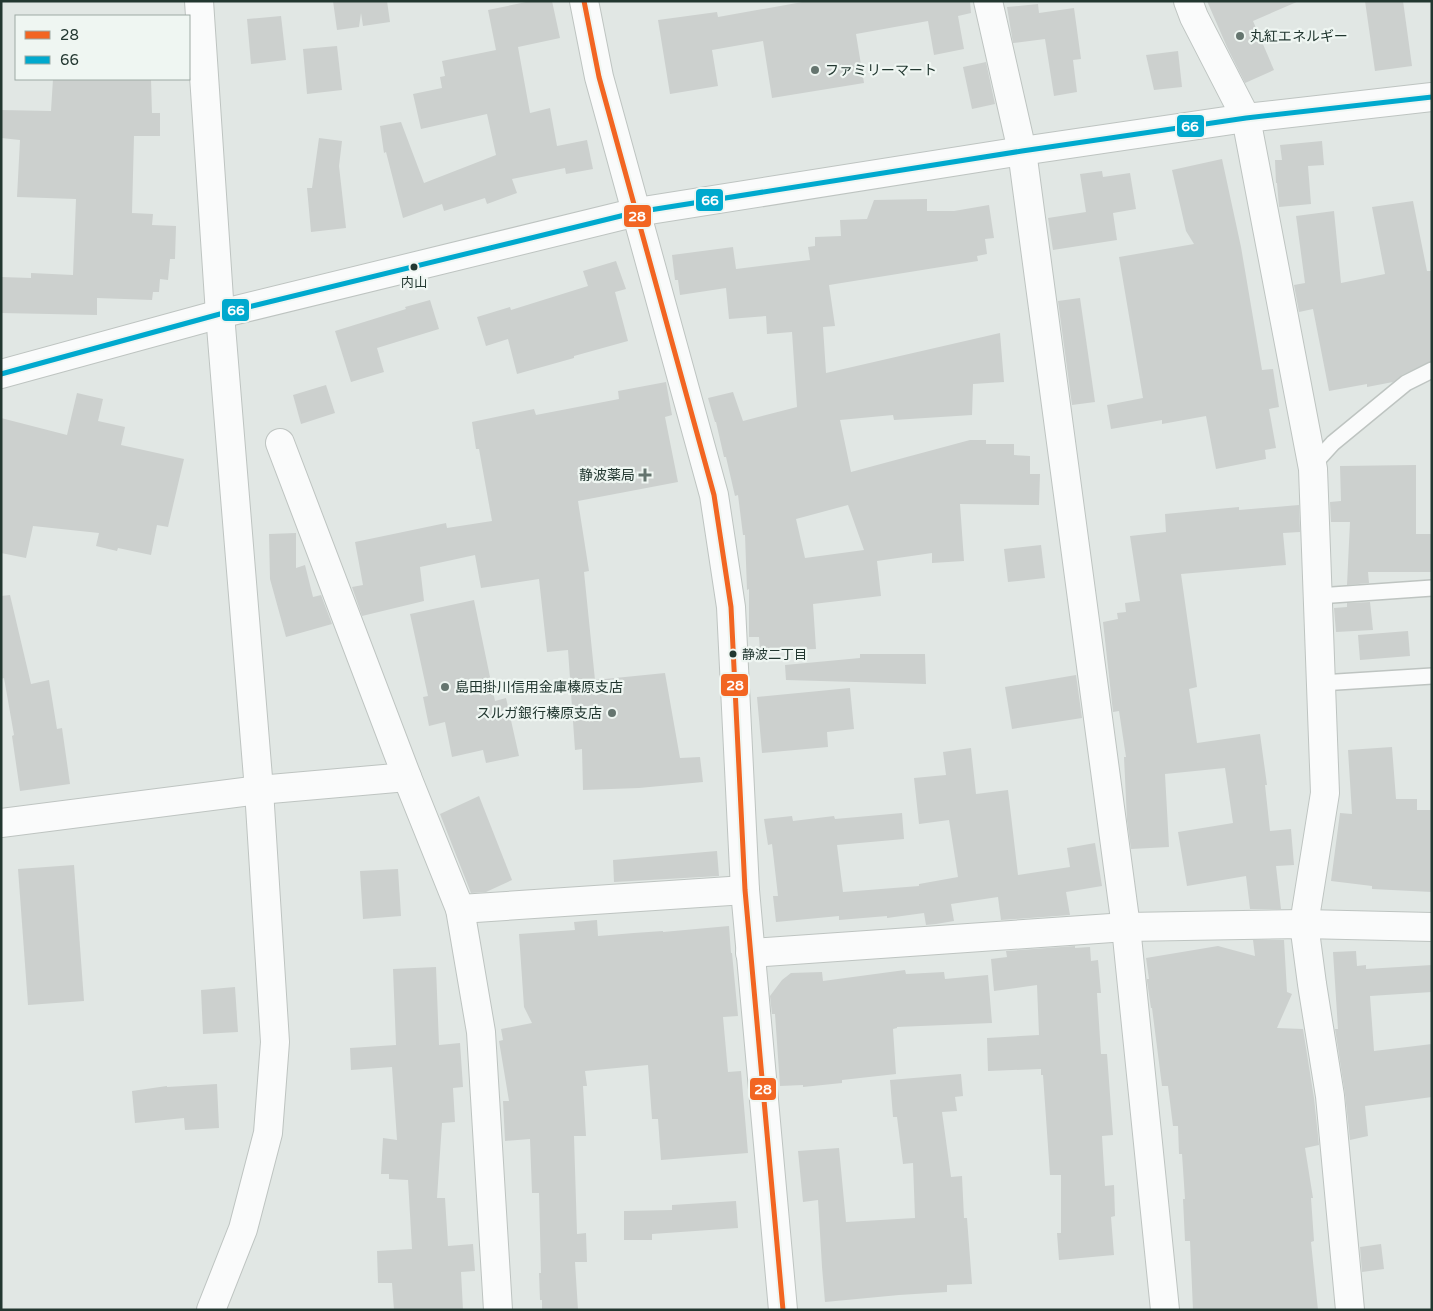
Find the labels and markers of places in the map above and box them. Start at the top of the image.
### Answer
place label: 丸紅エネルギー [1250,28,1348,45]
marker: 丸紅エネルギー [1234,30,1246,42]
place label: ファミリーマート [825,62,937,79]
marker: ファミリーマート [809,64,821,76]
marker: 内山 [409,262,419,272]
place label: 内山 [401,275,427,291]
place label: 静波薬局 [579,467,635,484]
marker: 静波薬局 [639,469,651,481]
place label: 静波二丁目 [742,647,807,663]
marker: 静波二丁目 [728,649,738,659]
place label: 島田掛川信用金庫榛原支店 [455,679,623,696]
marker: 島田掛川信用金庫榛原支店 [439,681,451,693]
place label: スルガ銀行榛原支店 [476,705,602,722]
marker: スルガ銀行榛原支店 [606,707,618,719]

